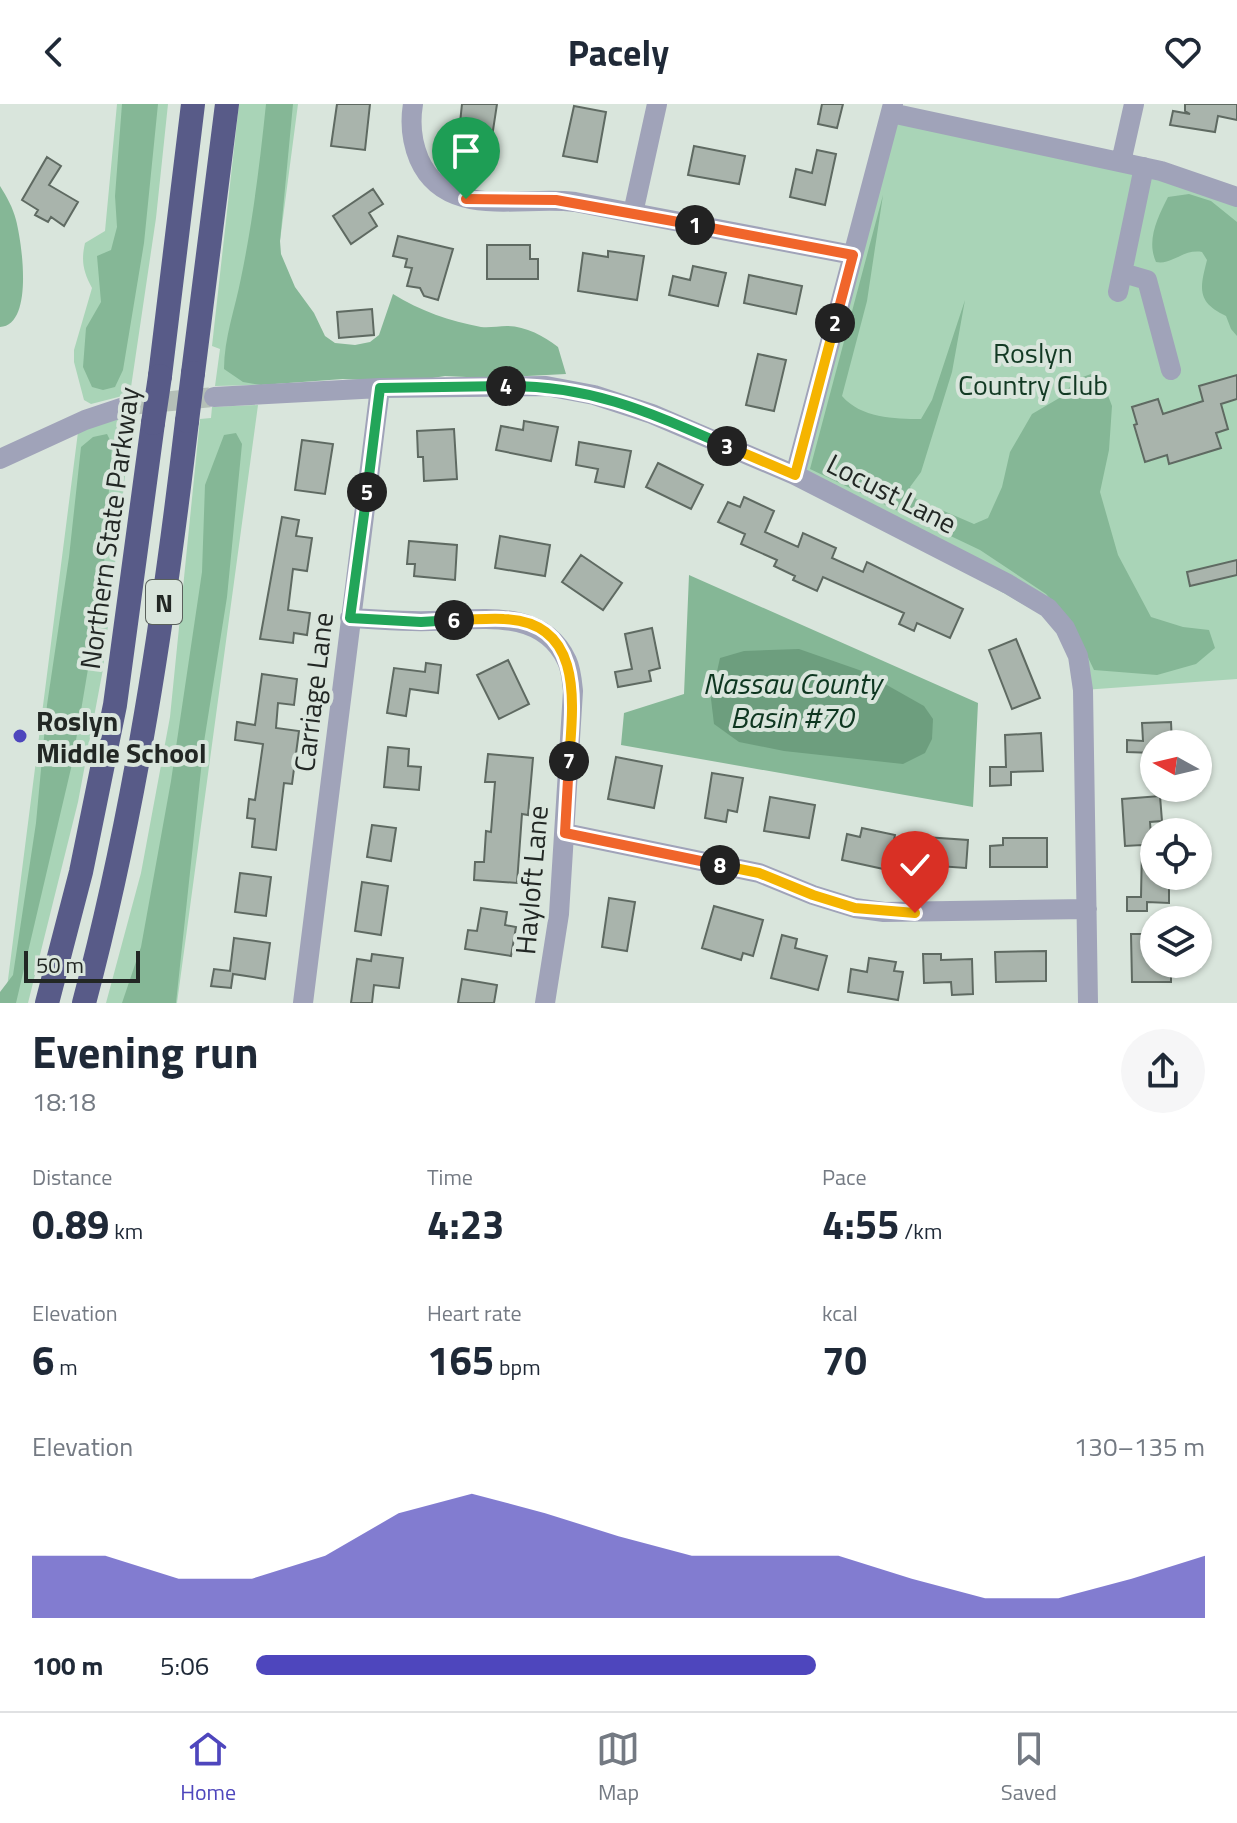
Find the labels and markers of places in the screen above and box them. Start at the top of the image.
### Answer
pin [432,117,500,199]
pin: 1 [675,205,715,245]
pin: 2 [815,303,855,343]
pin: 4 [486,366,526,406]
pin: 3 [707,426,747,466]
pin: 5 [347,472,387,512]
pin: 6 [434,600,474,640]
place label: Roslyn Middle School [36,699,207,774]
marker: Roslyn Middle School [11,727,29,745]
pin: 7 [549,741,589,781]
pin [881,831,949,913]
pin: 8 [700,845,740,885]

